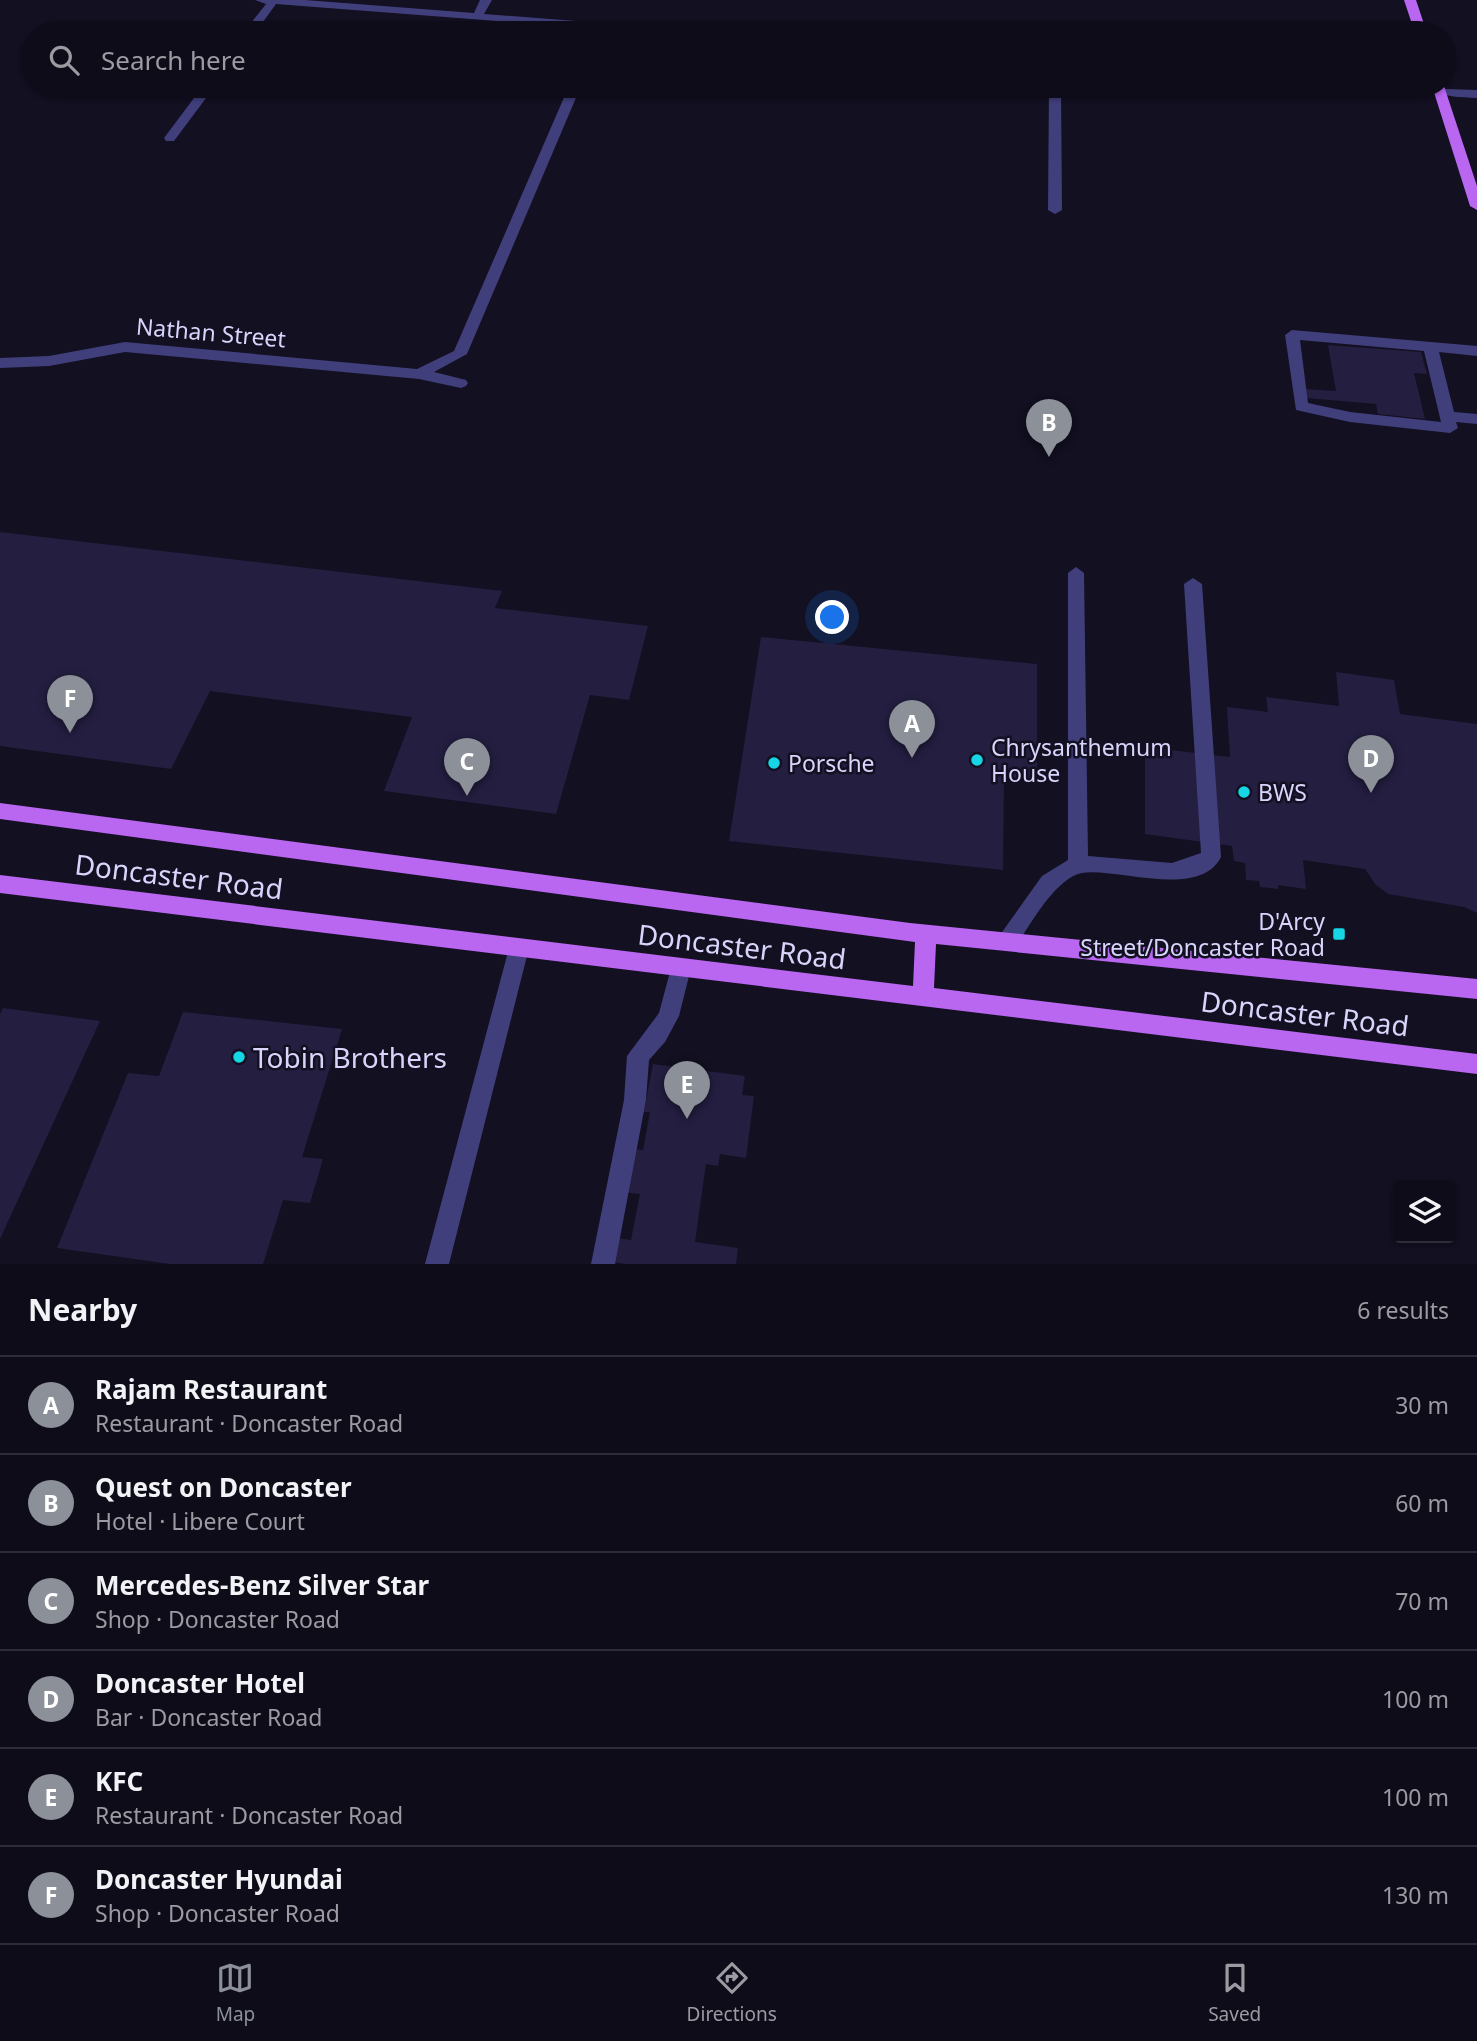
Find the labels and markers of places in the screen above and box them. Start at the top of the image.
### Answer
pin: B [1026,399,1072,457]
pin: F [47,675,93,733]
pin: A [889,700,935,758]
place label: Chrysanthemum House [991,731,1172,789]
pin: D [1348,735,1394,793]
pin: C [444,738,490,796]
place label: Porsche [788,747,875,779]
marker: Chrysanthemum House [969,752,985,768]
marker: Porsche [766,755,782,771]
place label: BWS [1258,776,1307,808]
marker: BWS [1236,784,1252,800]
place label: D'Arcy Street/Doncaster Road [1080,905,1325,963]
marker: D'Arcy Street/Doncaster Road [1331,926,1347,942]
place label: Tobin Brothers [253,1038,447,1076]
marker: Tobin Brothers [231,1049,247,1065]
pin: E [664,1061,710,1119]

